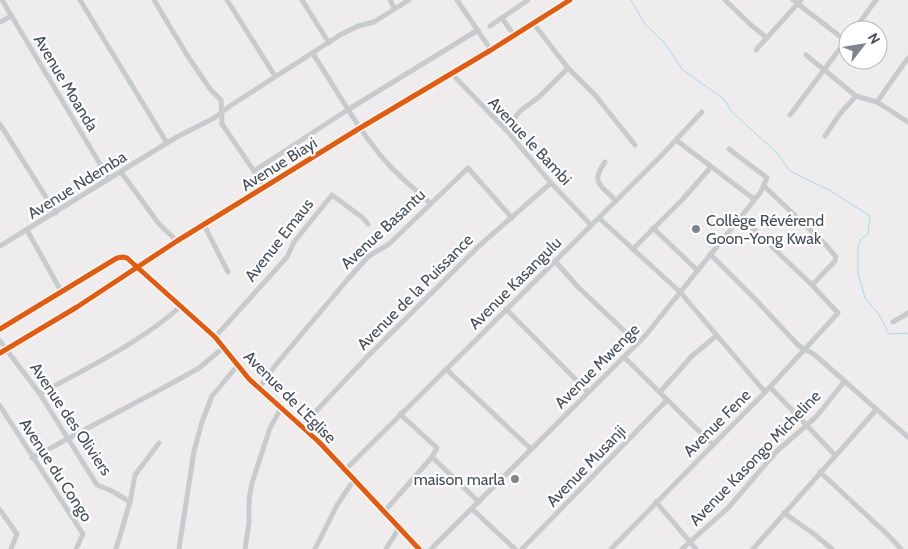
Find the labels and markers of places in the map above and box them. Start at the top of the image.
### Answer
place label: Collège Révérend Goon-Yong Kwak [706,211,824,248]
marker: Collège Révérend Goon-Yong Kwak [690,223,702,235]
place label: maison marla [414,470,505,489]
marker: maison marla [509,473,521,485]

